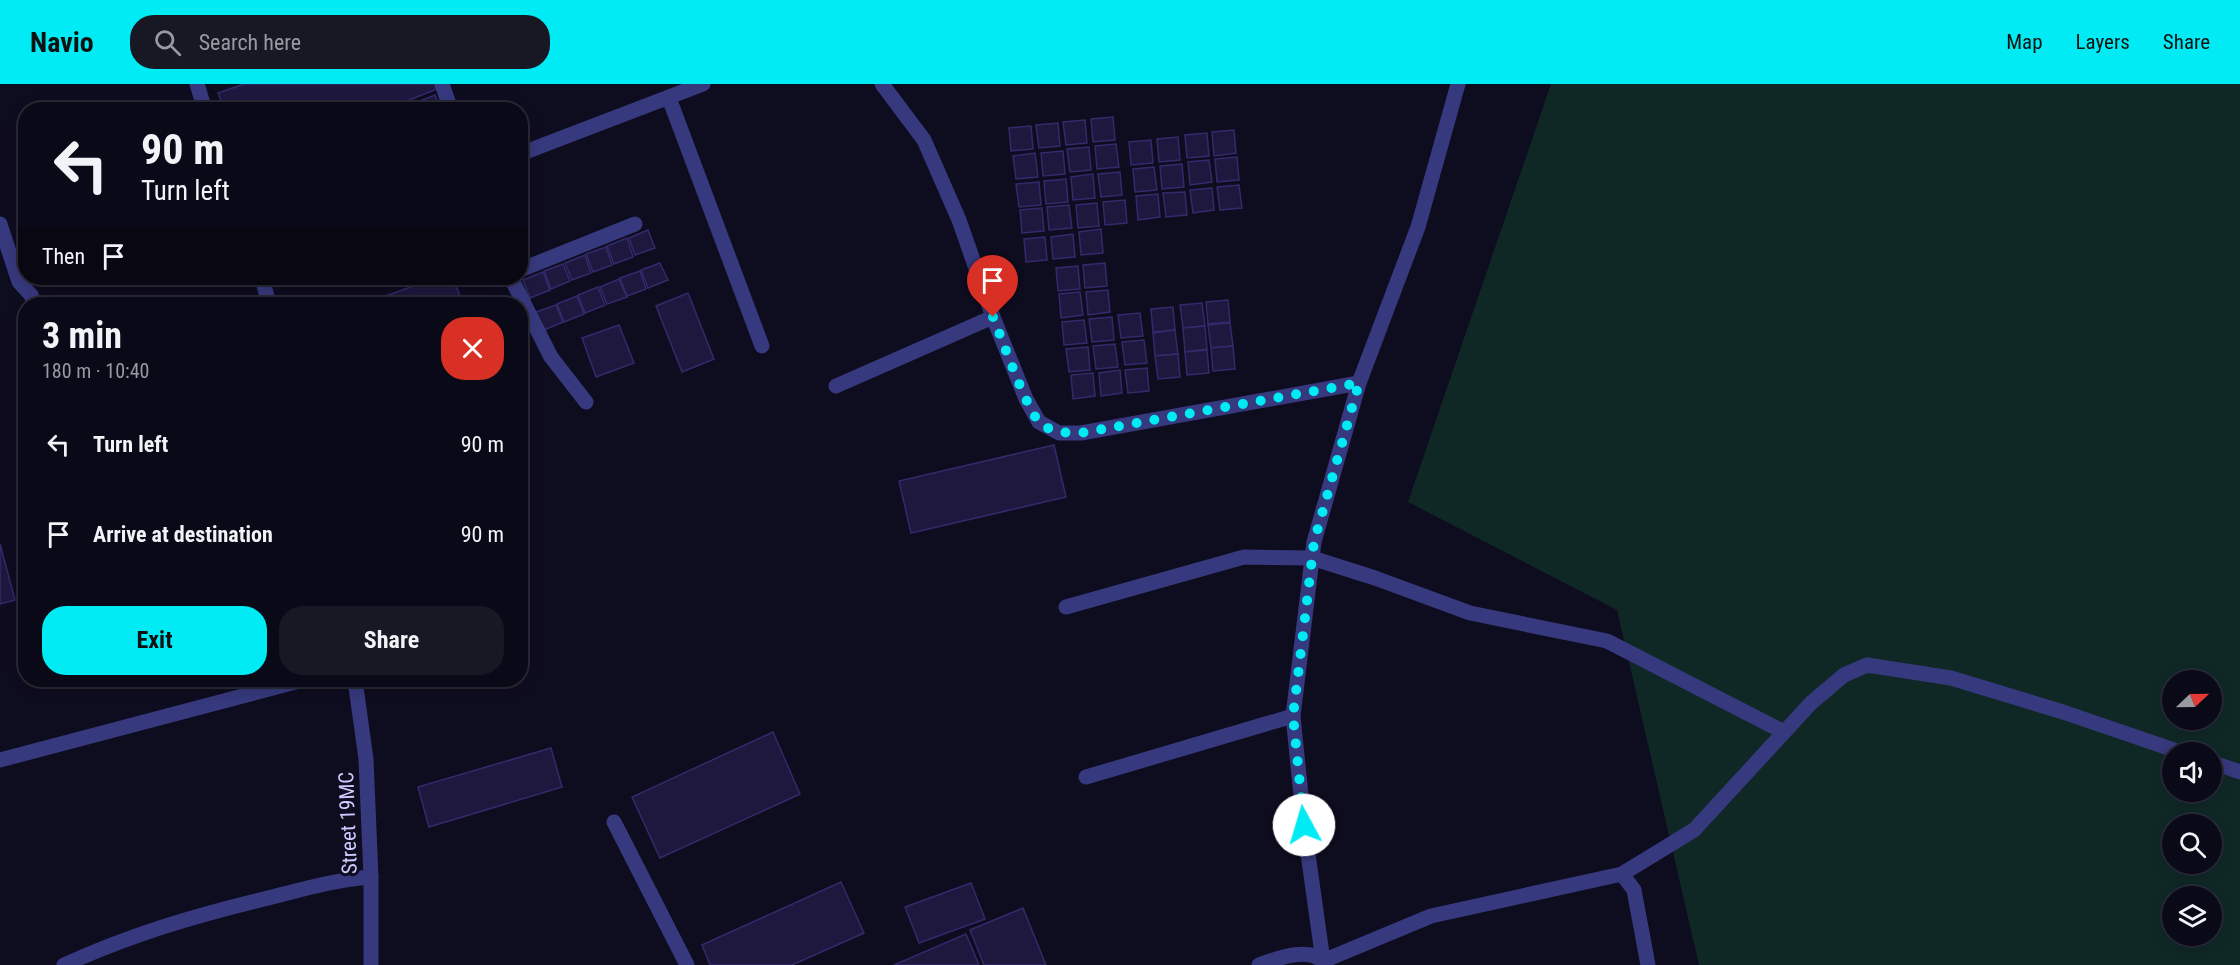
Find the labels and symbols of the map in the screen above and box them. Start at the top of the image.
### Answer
pin [967,255,1018,317]
north arrow [2162,670,2222,730]
street label: Street 19MC [334,771,362,875]
position arrow [1272,793,1336,857]

